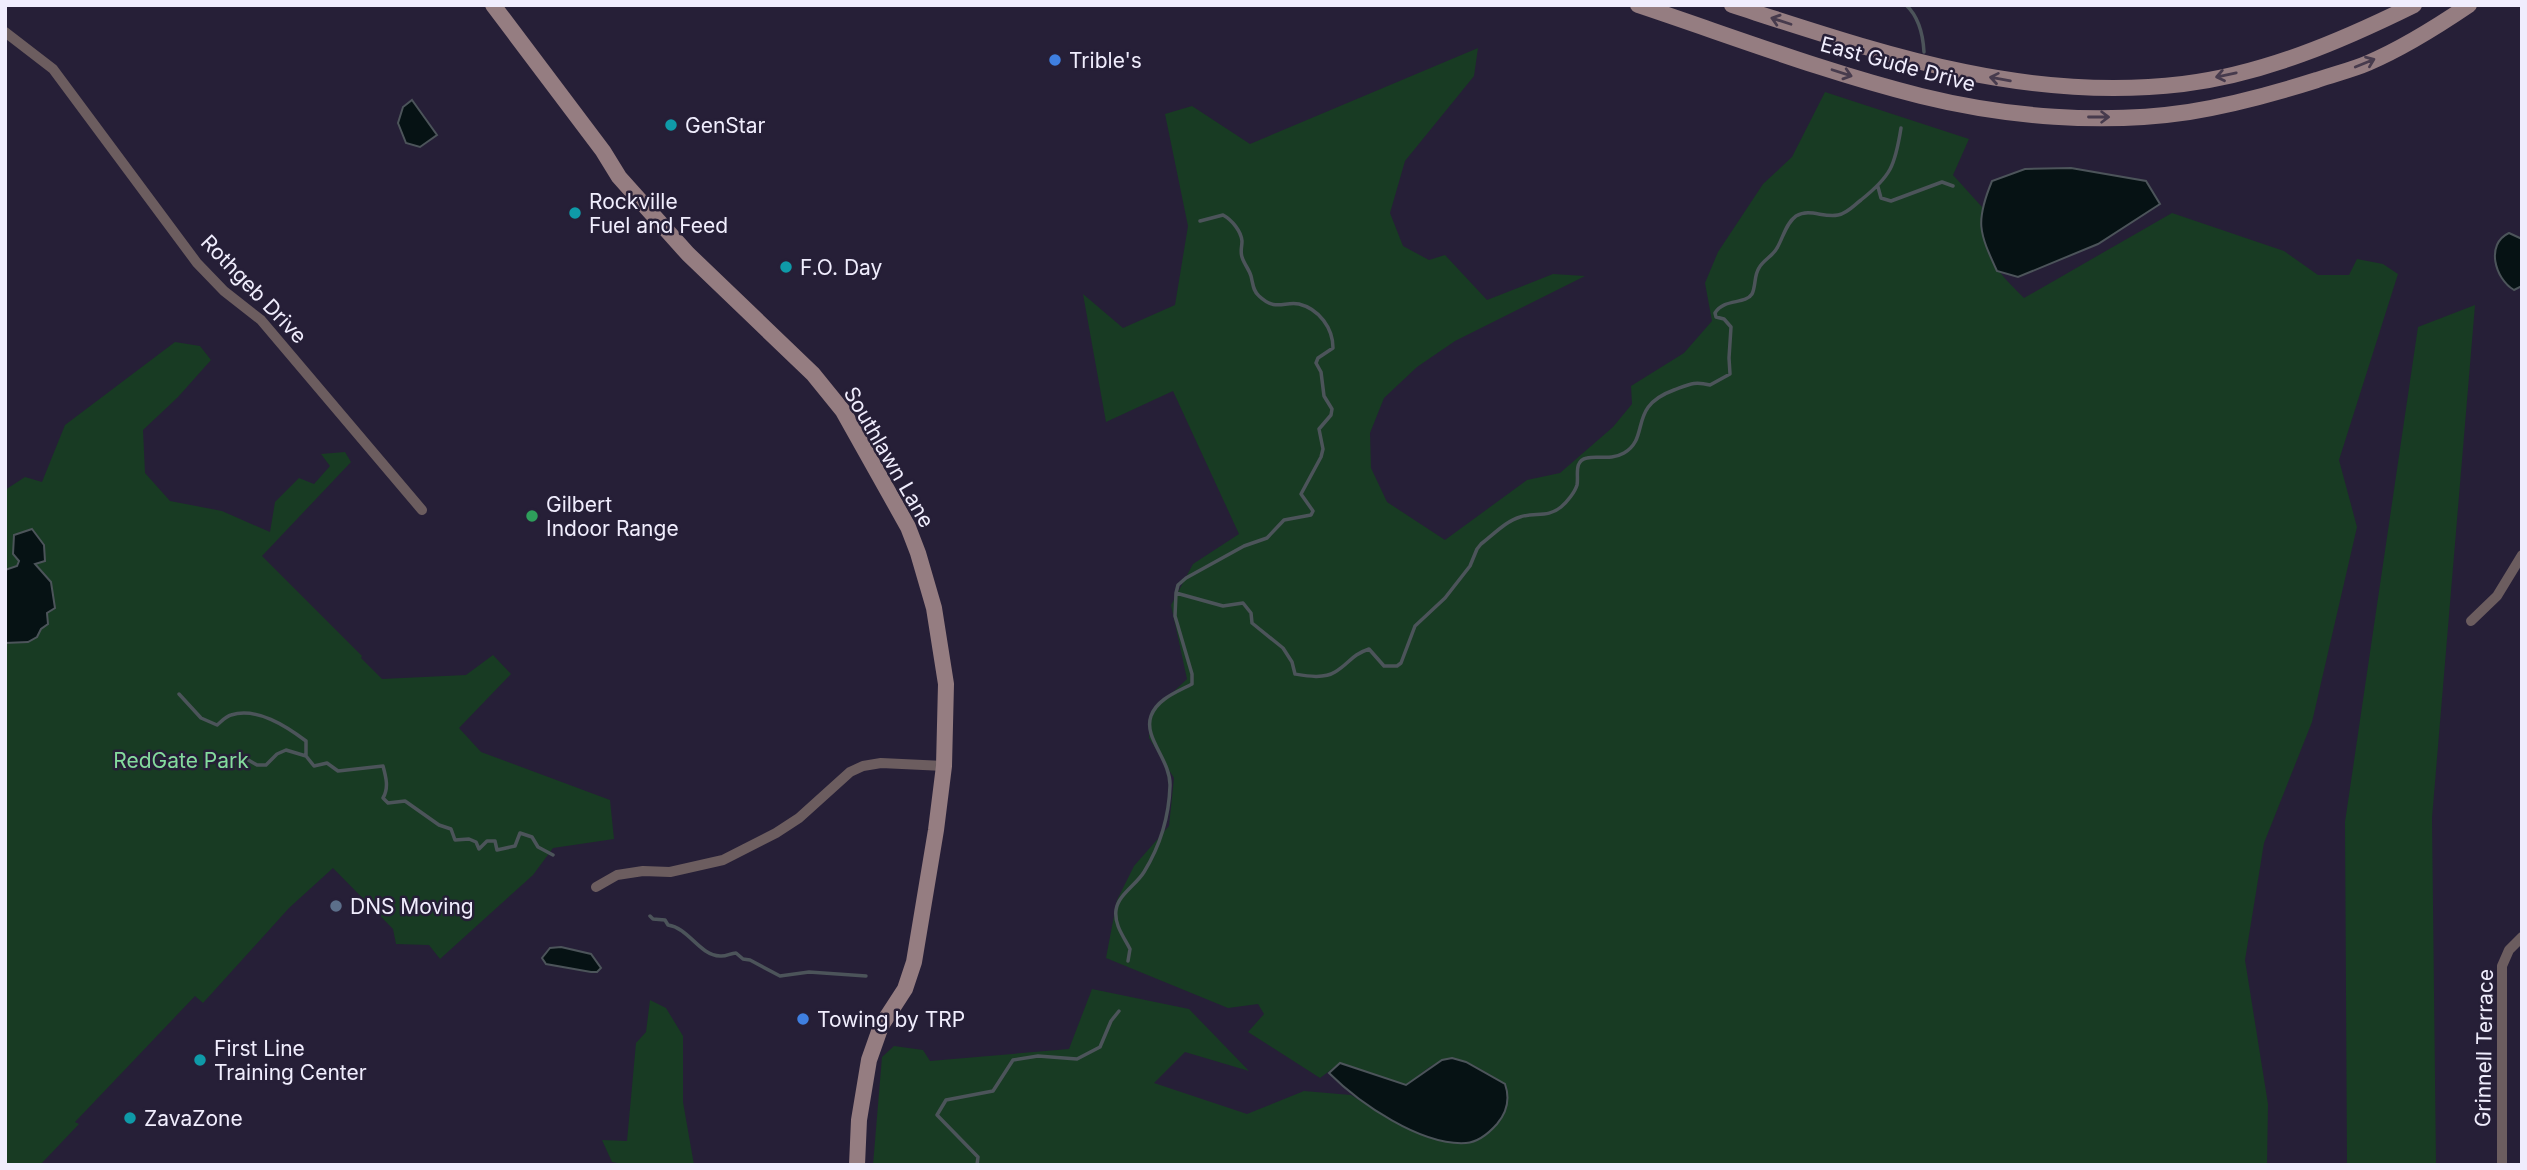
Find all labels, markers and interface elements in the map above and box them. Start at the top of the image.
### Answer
one-way arrow [1770,14,1792,26]
street label: East Gude Drive [1818,31,1978,97]
place label: Trible's [1069,48,1142,73]
marker: Trible's [1047,52,1063,68]
one-way arrow [2354,56,2376,69]
one-way arrow [1831,67,1853,80]
one-way arrow [2216,70,2238,83]
one-way arrow [1989,72,2012,85]
one-way arrow [2088,110,2111,124]
place label: GenStar [685,113,766,138]
marker: GenStar [663,117,679,133]
place label: Rockville Fuel and Feed [589,189,728,238]
marker: Rockville Fuel and Feed [567,205,583,221]
street label: Rothgeb Drive [196,230,312,348]
place label: F.O. Day [800,255,883,280]
marker: F.O. Day [778,259,794,275]
street label: Southlawn Lane [839,382,939,532]
place label: Gilbert Indoor Range [546,492,679,541]
marker: Gilbert Indoor Range [524,508,540,524]
park label: RedGate Park [113,748,249,773]
place label: DNS Moving [350,894,474,919]
marker: DNS Moving [328,898,344,914]
street label: Grinnell Terrace [2470,969,2498,1127]
place label: Towing by TRP [817,1007,965,1032]
marker: Towing by TRP [795,1011,811,1027]
place label: First Line Training Center [214,1036,367,1085]
marker: First Line Training Center [192,1052,208,1068]
place label: ZavaZone [144,1106,243,1131]
marker: ZavaZone [122,1110,138,1126]

